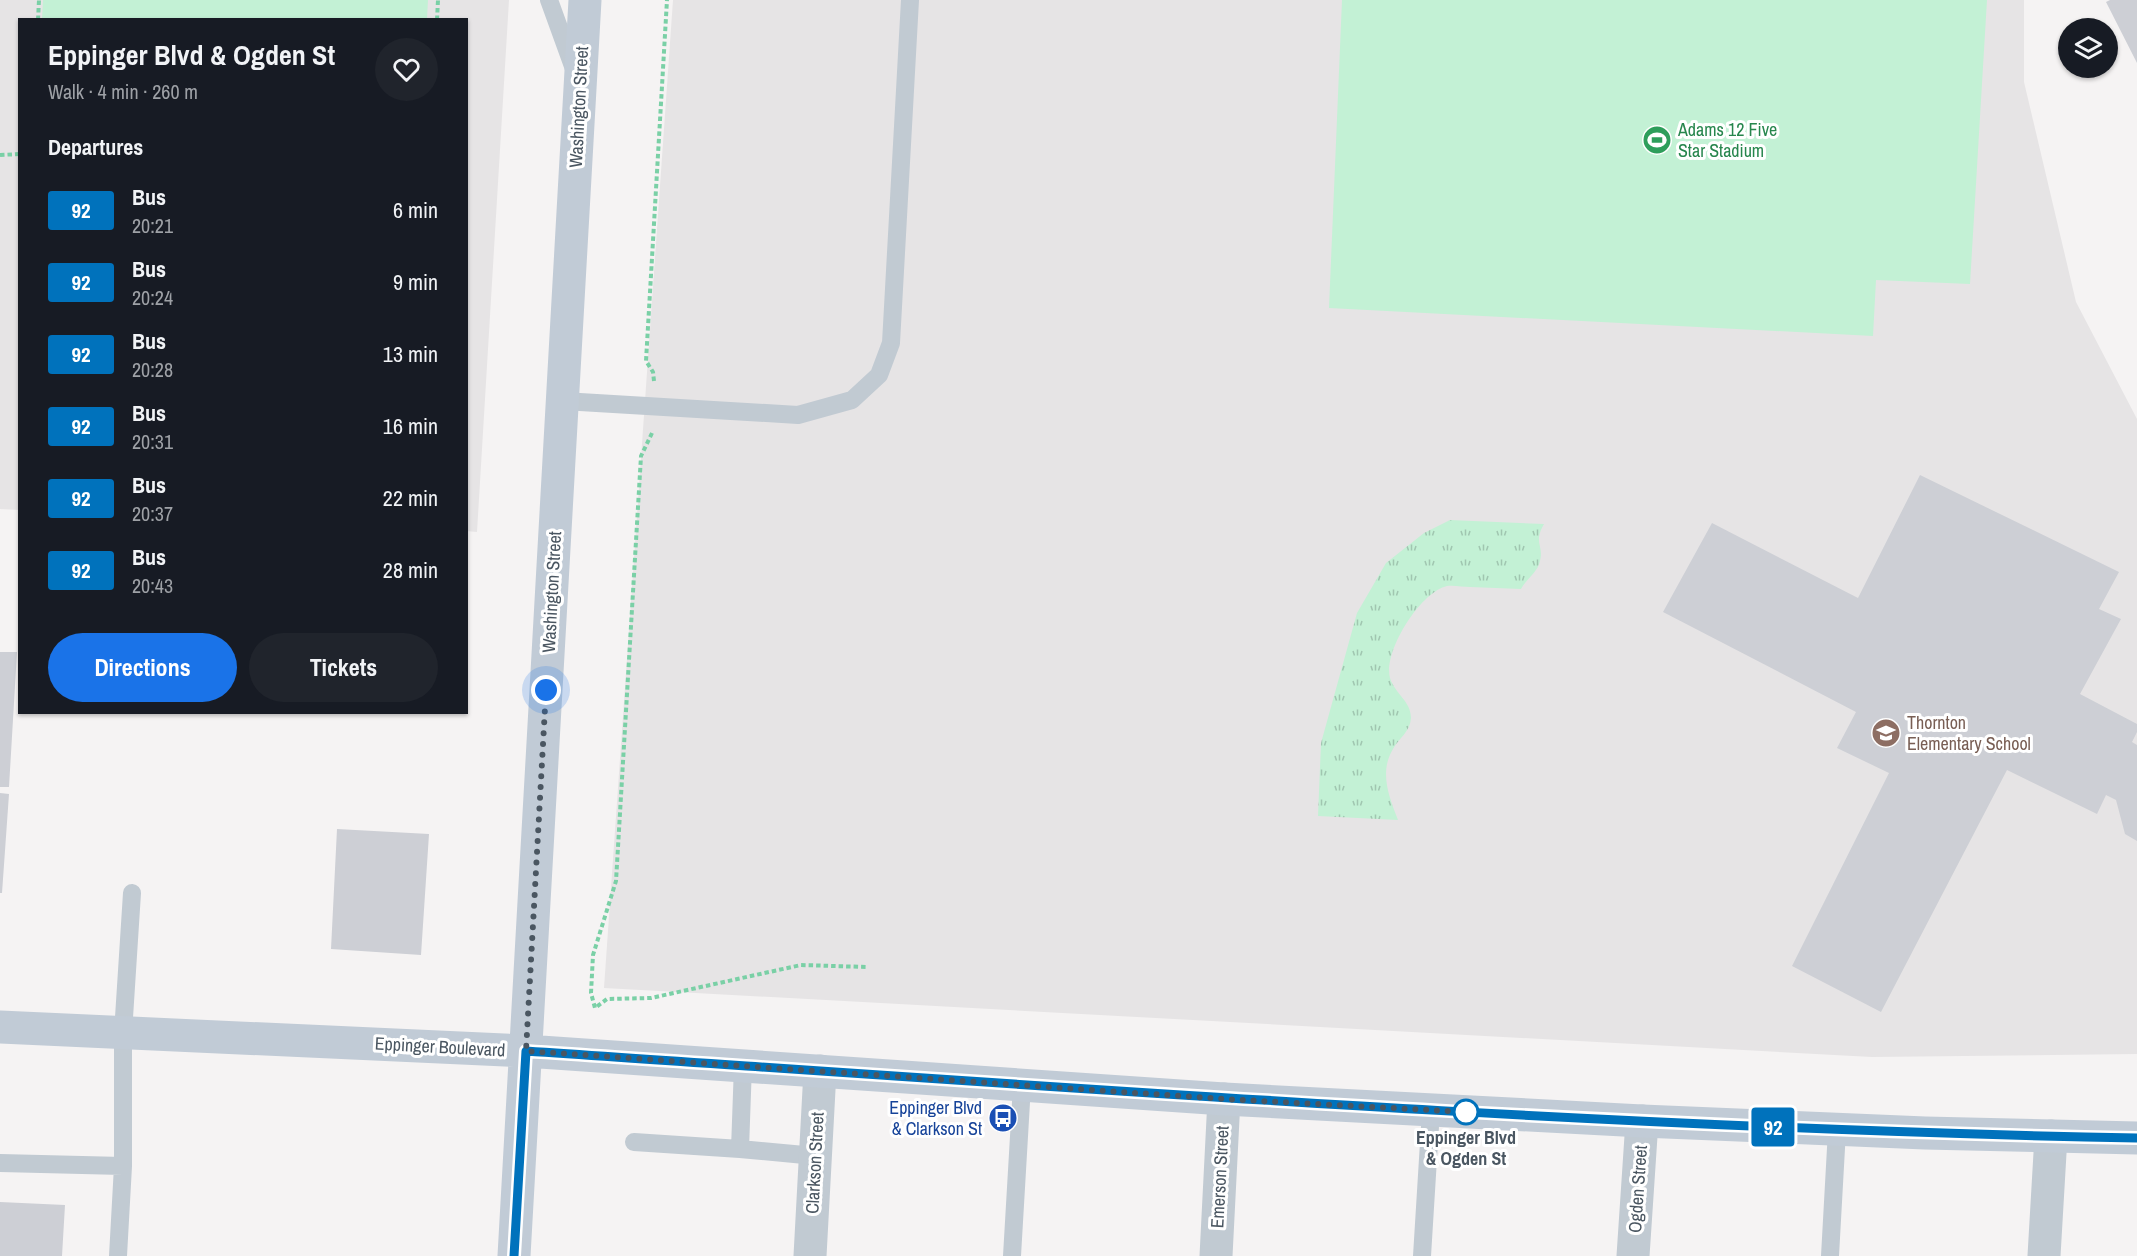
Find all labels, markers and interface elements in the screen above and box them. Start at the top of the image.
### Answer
map controls [2058,18,2118,78]
button: layers [2058,18,2118,78]
text: Eppinger Blvd & Ogden St [48,36,335,74]
button: heart [375,38,438,101]
street label: Washington Street [563,46,594,168]
text: Walk · 4 min · 260 m [48,78,198,105]
place label: Adams 12 Five Star Stadium [1677,117,1777,163]
sports icon: Adams 12 Five Star Stadium [1641,124,1673,156]
text: Departures [48,132,143,162]
text: Bus [132,182,166,212]
text: 6 min [393,195,438,225]
text: 92 [71,196,91,225]
text: 20:21 [132,212,173,239]
text: Bus [132,254,166,284]
text: 9 min [393,267,438,297]
text: 92 [71,268,91,297]
text: 20:24 [132,284,173,311]
text: Bus [132,326,166,356]
text: 13 min [383,339,438,369]
text: 92 [71,340,91,369]
text: 20:28 [132,356,173,383]
text: Bus [132,398,166,428]
text: 16 min [383,411,438,441]
text: 92 [71,412,91,441]
text: 20:31 [132,428,173,455]
text: Bus [132,470,166,500]
text: 22 min [383,483,438,513]
text: 92 [71,484,91,513]
text: 20:37 [132,500,173,527]
street label: Washington Street [536,531,567,653]
text: Bus [132,542,166,572]
text: 28 min [383,555,438,585]
text: 92 [71,556,91,585]
text: 20:43 [132,572,173,599]
button: Directions [48,633,237,702]
button: Tickets [249,633,438,702]
your location [531,675,561,705]
place label: Thornton Elementary School [1907,710,2031,756]
school or university icon: Thornton Elementary School [1870,717,1902,749]
street label: Eppinger Boulevard [374,1031,506,1062]
place label: Eppinger Blvd & Clarkson St [889,1095,982,1141]
marker: Eppinger Blvd & Ogden St [1453,1099,1479,1125]
bus stop icon: Eppinger Blvd & Clarkson St [987,1102,1019,1134]
line badge: 92 [1746,1108,1800,1146]
street label: Clarkson Street [799,1112,830,1214]
text: 92 [1763,1113,1783,1142]
street label: Emerson Street [1204,1125,1235,1229]
place label: Eppinger Blvd & Ogden St [1416,1125,1516,1171]
street label: Ogden Street [1622,1144,1653,1234]

